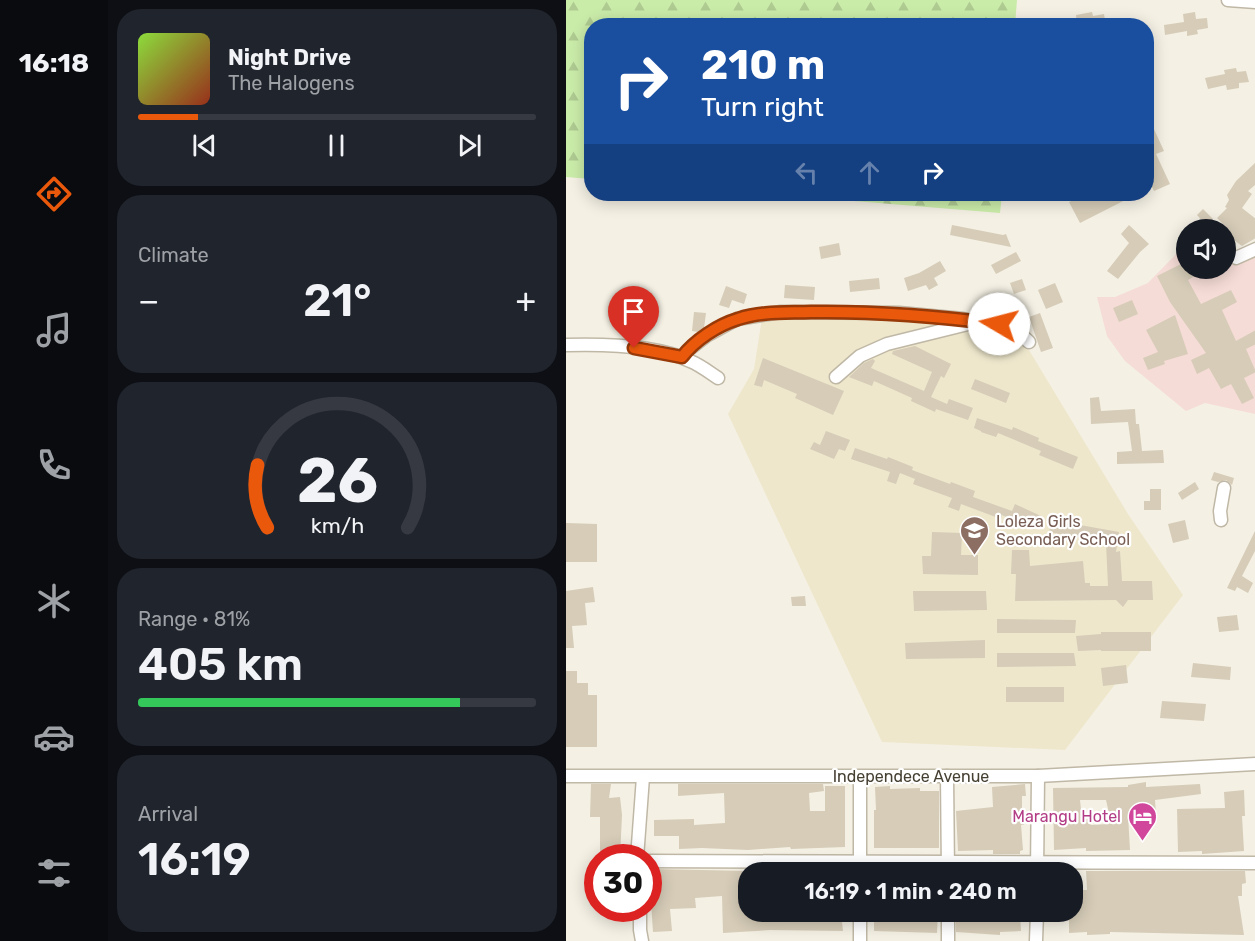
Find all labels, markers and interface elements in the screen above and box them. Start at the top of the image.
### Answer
text: 210 m [701,40,825,90]
icon: right [602,42,680,120]
text: Night Drive [228,44,351,71]
text: 16:18 [19,47,89,79]
text: The Halogens [228,71,355,95]
text: Turn right [701,91,824,123]
icon: previous [188,129,221,162]
icon: pause [320,129,353,162]
icon: next [453,129,486,162]
icon: left [790,156,823,189]
icon: ahead [853,156,886,189]
icon: right [916,156,949,189]
icon: directions [33,173,75,215]
map controls [1176,219,1236,279]
button: sound [1176,219,1236,279]
text: Climate [138,243,209,267]
text: 21° [303,274,372,327]
text: − [138,281,159,320]
text: + [515,281,536,320]
pin [608,286,659,348]
position arrow [967,292,1031,356]
icon: arrive [617,295,650,328]
icon: music [33,309,75,351]
icon: phone [33,444,75,486]
text: 26 [296,444,378,518]
place label: Loleza Girls Secondary School [996,512,1130,549]
text: km/h [310,513,364,538]
school or university icon: Loleza Girls Secondary School [959,514,991,556]
icon: climate [33,580,75,622]
text: Range · 81% [138,607,250,631]
text: 405 km [138,638,303,691]
icon: car [33,716,75,758]
street label: Independece Avenue [833,767,989,786]
hotel icon: Marangu Hotel [1126,800,1158,842]
text: Arrival [138,802,198,826]
place label: Marangu Hotel [1012,807,1121,826]
text: 16:19 [138,833,251,886]
speed limit sign: 30 [584,844,662,922]
icon: filters [33,852,75,894]
text: 16:19 · 1 min · 240 m [804,878,1017,905]

